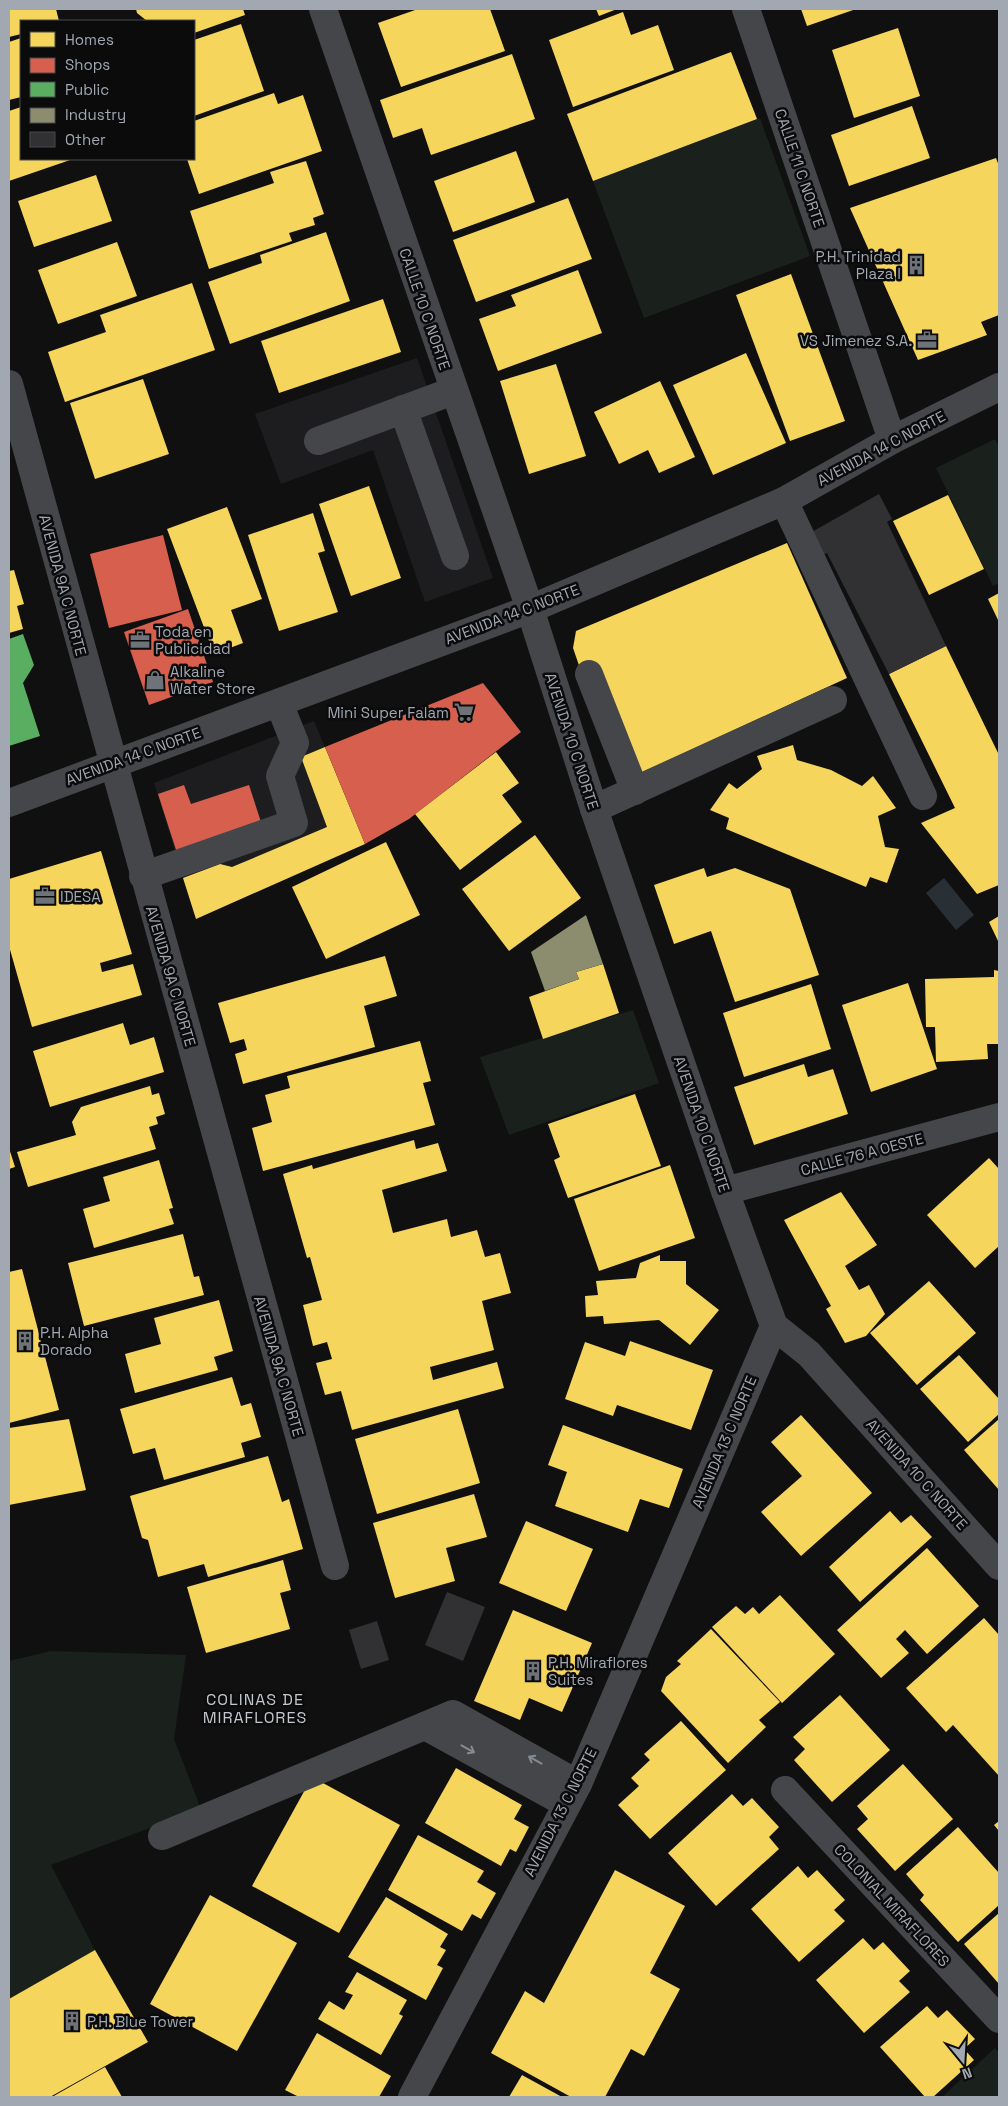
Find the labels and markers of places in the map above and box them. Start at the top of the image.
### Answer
place label: P.H. Trinidad Plaza I [816,247,901,283]
building icon: P.H. Trinidad Plaza I [905,254,927,276]
office icon: VS Jimenez S.A. [916,329,938,351]
place label: VS Jimenez S.A. [800,331,912,350]
place label: Toda en Publicidad [155,622,231,658]
office icon: Toda en Publicidad [129,629,151,651]
place label: Alkaline Water Store [170,662,256,698]
shop icon: Alkaline Water Store [144,669,166,691]
supermarket icon: Mini Super Falam [453,701,475,723]
place label: Mini Super Falam [327,703,449,722]
office icon: IDESA [34,885,56,907]
place label: IDESA [60,887,101,906]
place label: P.H. Alpha Dorado [40,1323,109,1359]
building icon: P.H. Alpha Dorado [14,1330,36,1352]
place label: P.H. Miraflores Suites [548,1653,648,1689]
building icon: P.H. Miraflores Suites [522,1660,544,1682]
building icon: P.H. Blue Tower [61,2010,83,2032]
place label: P.H. Blue Tower [87,2012,193,2031]

